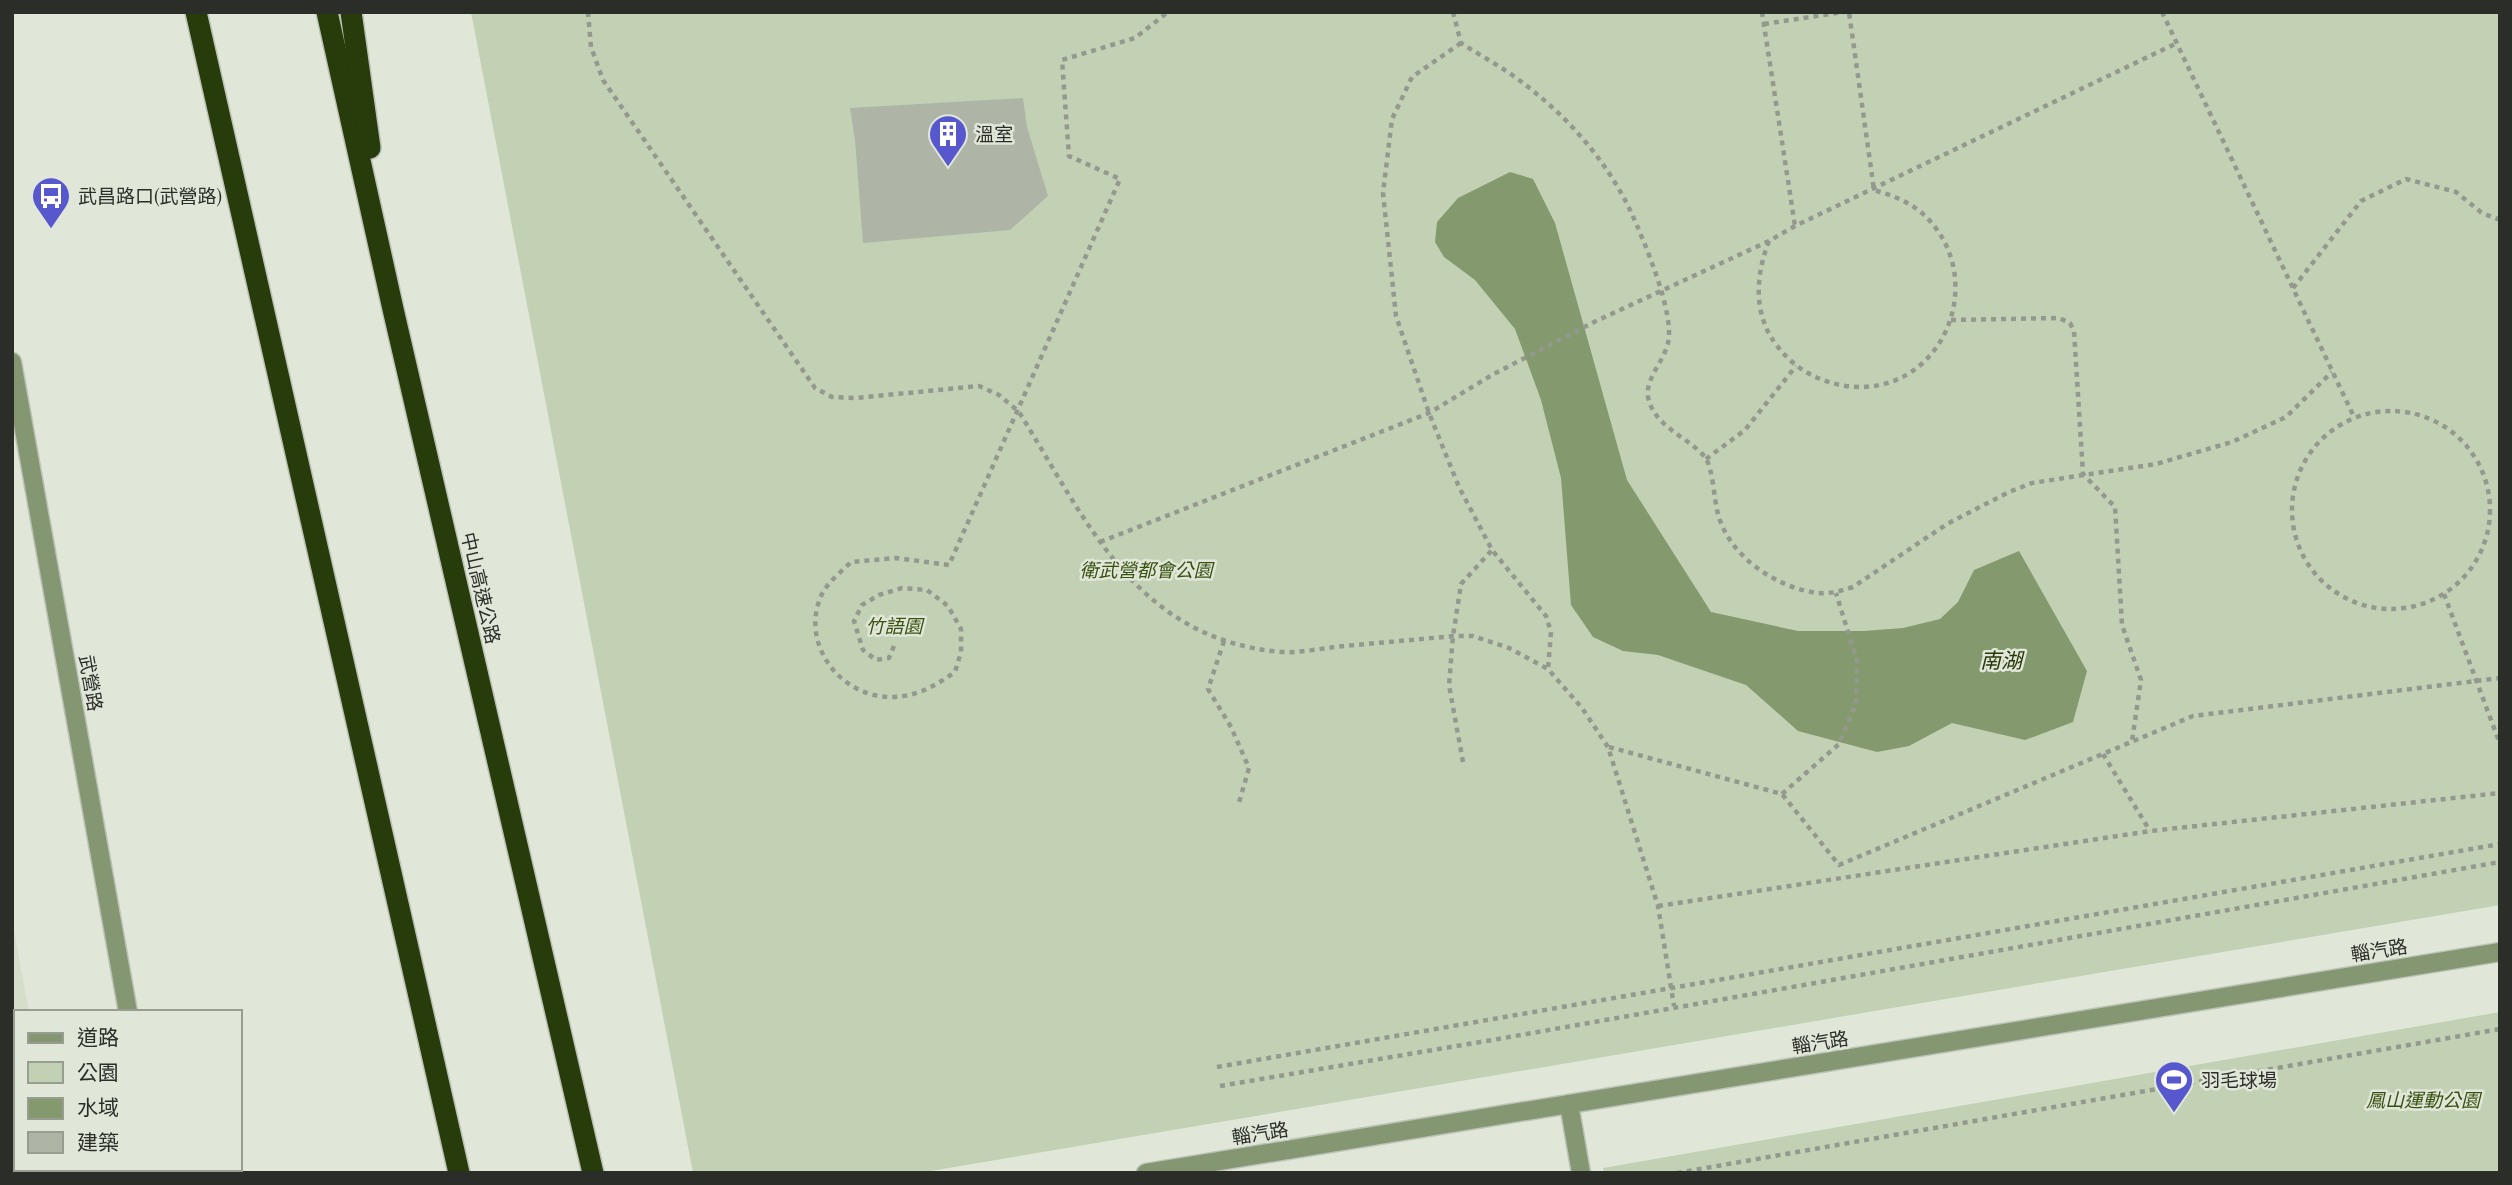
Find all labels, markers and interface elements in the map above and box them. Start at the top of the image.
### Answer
building icon: 溫室 [927,113,969,168]
place label: 溫室 [975,120,1013,146]
bus stop icon: 武昌路口(武營路) [30,175,72,230]
place label: 武昌路口(武營路) [78,182,222,208]
street label: 中山高速公路 [456,529,507,646]
park label: 衛武營都會公園 [1079,556,1215,582]
park label: 竹語園 [865,612,925,638]
water label: 南湖 [1980,645,2025,673]
street label: 武營路 [74,652,110,713]
street label: 輜汽路 [2349,932,2409,966]
legend [14,1010,242,1171]
text: 道路 [77,1022,119,1050]
street label: 輜汽路 [1790,1024,1850,1058]
text: 公園 [77,1057,119,1085]
sports icon: 羽毛球場 [2153,1059,2195,1114]
place label: 羽毛球場 [2201,1066,2277,1092]
park label: 鳳山運動公園 [2366,1086,2483,1112]
text: 水域 [77,1092,119,1120]
street label: 輜汽路 [1230,1115,1290,1149]
text: 建築 [77,1127,119,1155]

